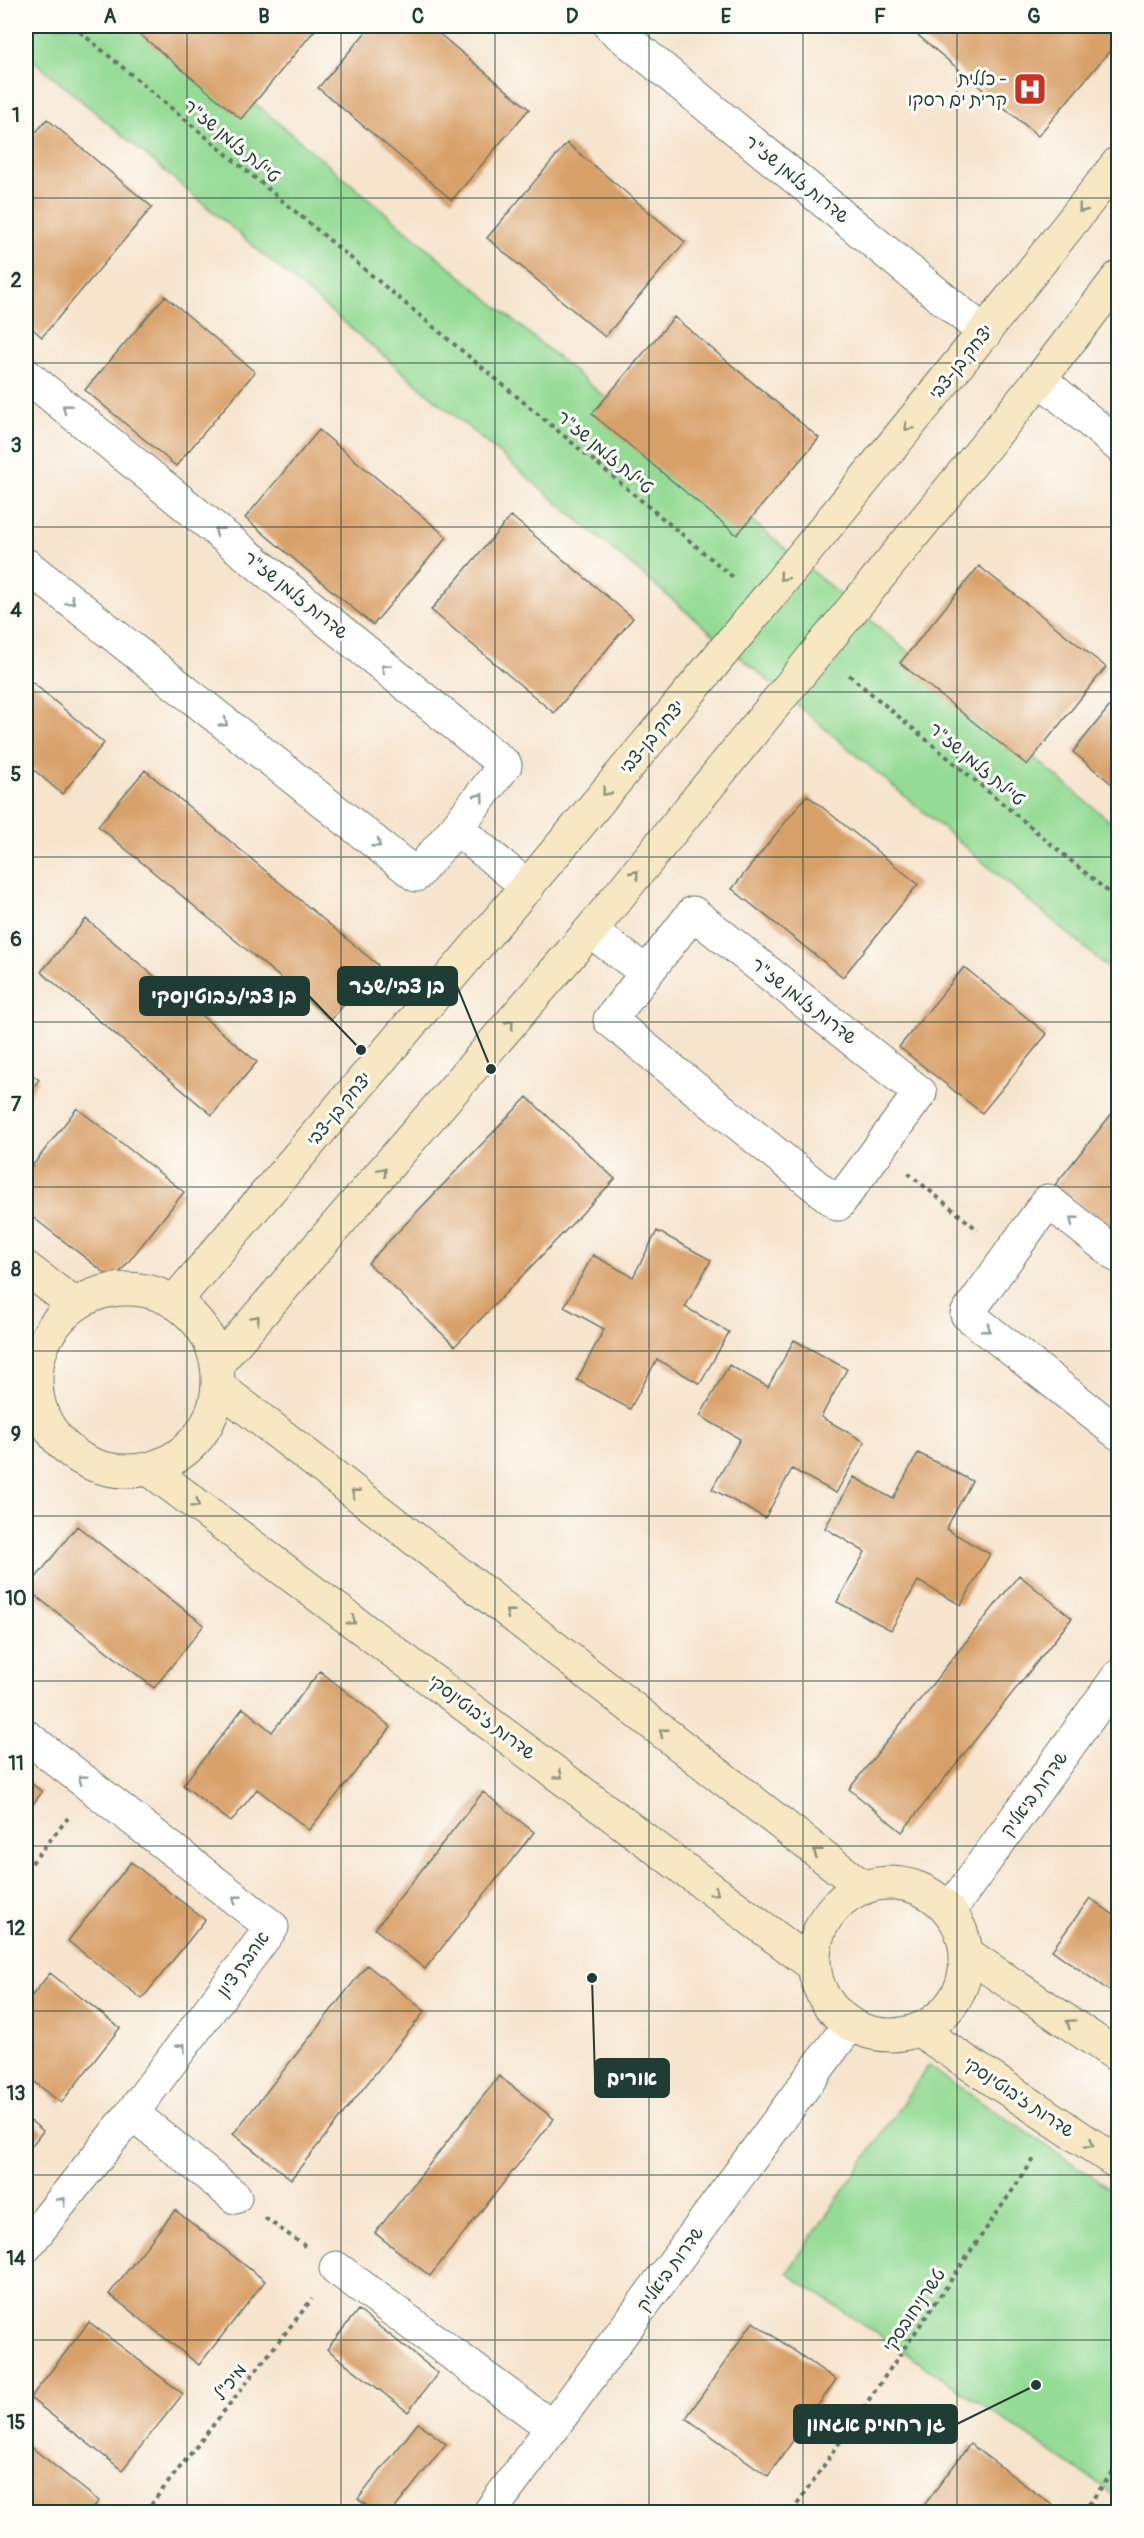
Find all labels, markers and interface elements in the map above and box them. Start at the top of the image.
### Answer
text: A [104,4,117,29]
text: B [258,4,270,29]
text: C [412,4,424,29]
text: D [566,4,579,29]
text: E [721,4,732,29]
text: F [874,4,886,29]
text: G [1027,4,1041,29]
place label: כללית - קרית ים רסקו [907,68,1007,112]
hospital icon: כללית - קרית ים רסקו [1012,71,1048,107]
street label: טיילת זלמן שז"ר [179,94,285,188]
text: 1 [12,103,20,128]
street label: שדרות זלמן שז"ר [740,130,854,229]
one-way arrow [1079,203,1090,214]
text: 2 [10,268,22,293]
street label: יצחק בן-צבי [924,320,999,404]
one-way arrow [62,405,73,416]
street label: טיילת זלמן שז"ר [552,405,658,499]
one-way arrow [904,420,915,431]
text: 3 [10,433,22,458]
one-way arrow [214,528,225,539]
street label: שדרות זלמן שז"ר [239,546,353,645]
one-way arrow [780,570,791,581]
one-way arrow [65,594,76,605]
text: 4 [10,598,22,623]
one-way arrow [381,664,392,675]
street label: יצחק בן-צבי [615,696,690,779]
one-way arrow [217,715,228,726]
street label: טיילת זלמן שז"ר [924,717,1030,811]
text: 5 [11,762,22,787]
one-way arrow [602,786,613,797]
one-way arrow [472,793,483,804]
one-way arrow [370,836,381,847]
one-way arrow [628,870,639,881]
text: 6 [10,927,22,952]
street label: שדרות זלמן שז"ר [746,953,861,1050]
callout: בן צבי/שזר [338,967,457,1005]
text: בן צבי/שזר [349,974,445,999]
callout: בן צבי/זבוטינסקי [140,977,309,1015]
text: בן צבי/זבוטינסקי [151,984,297,1009]
one-way arrow [503,1020,514,1030]
street label: יצחק בן-צבי [302,1068,377,1151]
text: 7 [11,1092,22,1117]
one-way arrow [376,1167,387,1178]
one-way arrow [1068,1217,1079,1228]
text: 8 [11,1257,21,1282]
one-way arrow [248,1315,259,1326]
one-way arrow [980,1322,991,1333]
text: 9 [11,1422,21,1447]
one-way arrow [351,1490,362,1501]
one-way arrow [190,1496,201,1507]
text: 10 [5,1586,27,1611]
one-way arrow [505,1609,516,1620]
one-way arrow [346,1613,357,1624]
street label: שדרות ז'בוטינסקי [423,1670,540,1765]
one-way arrow [659,1729,670,1740]
street label: שדרות ביאליק [996,1747,1073,1842]
text: 11 [8,1751,24,1776]
one-way arrow [552,1768,563,1779]
one-way arrow [78,1775,89,1786]
one-way arrow [813,1849,824,1860]
one-way arrow [709,1885,720,1896]
one-way arrow [231,1896,242,1907]
text: 12 [7,1916,26,1941]
street label: אהבת ציון [212,1927,275,2002]
one-way arrow [1066,2019,1076,2031]
one-way arrow [175,2042,186,2053]
street label: שדרות ז'בוטינסקי [959,2052,1078,2143]
callout: אורים [595,2059,669,2097]
text: אורים [607,2066,657,2091]
text: 13 [7,2081,25,2106]
one-way arrow [1083,2137,1094,2148]
one-way arrow [55,2196,66,2207]
street label: שדרות ביאליק [632,2222,709,2317]
text: 14 [6,2246,26,2271]
street label: טשרניחובסקי [878,2264,951,2357]
street label: מיכ"ל [209,2359,252,2405]
callout: גן רחמים אגמון [794,2405,957,2443]
text: 15 [7,2410,25,2435]
text: גן רחמים אגמון [806,2412,946,2437]

